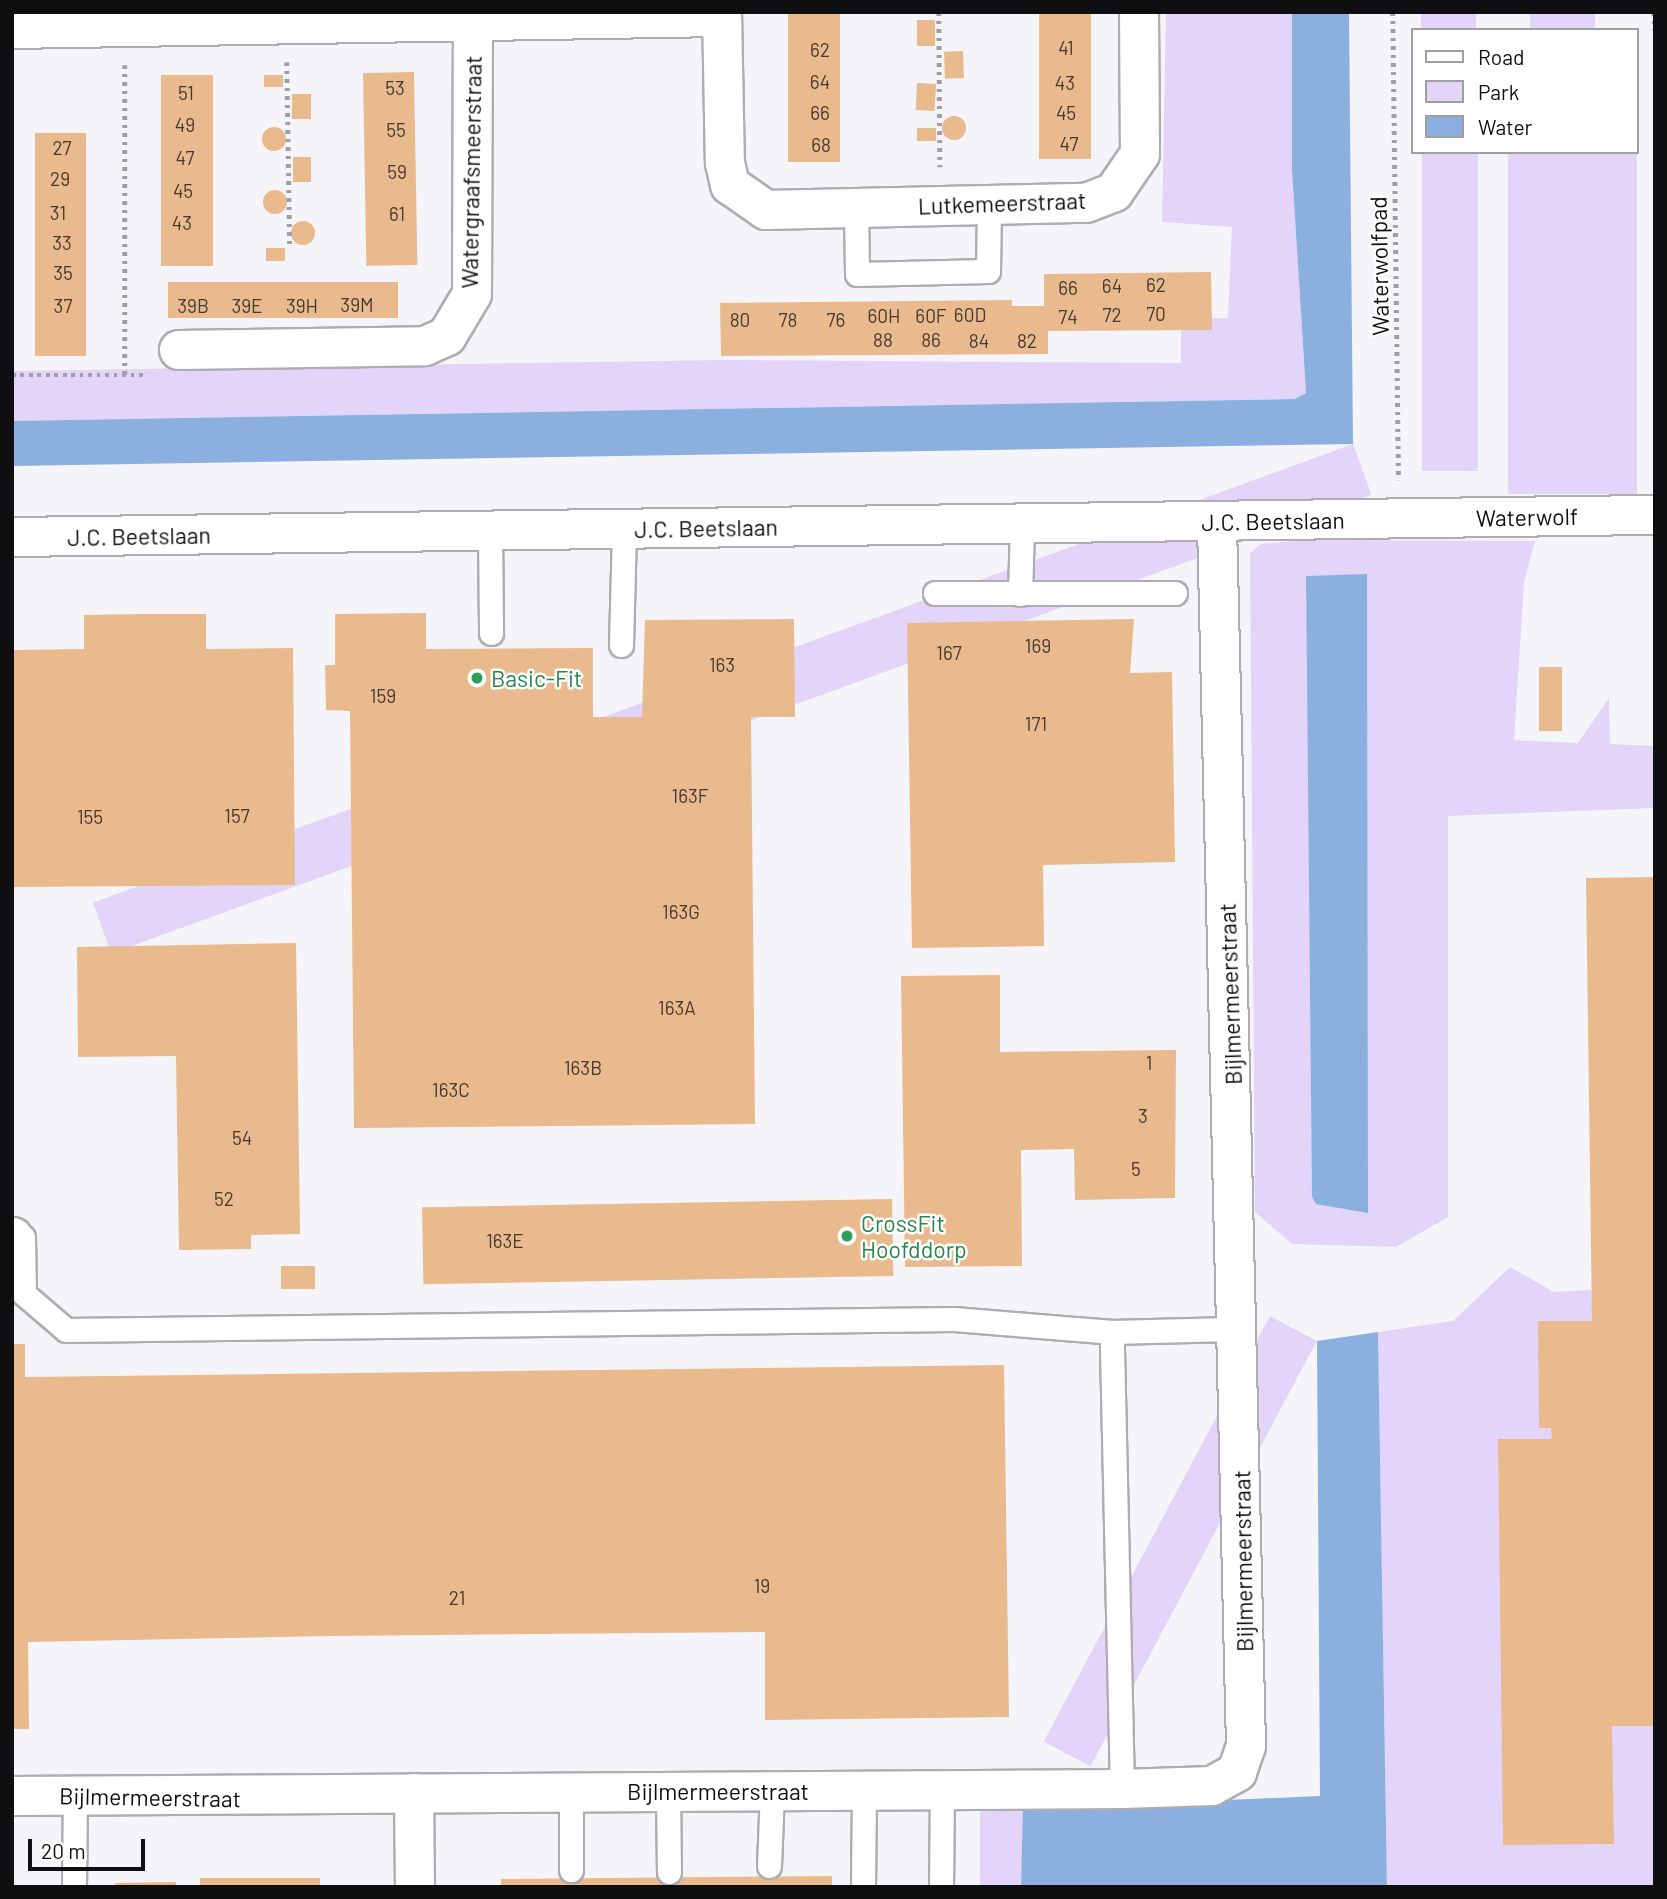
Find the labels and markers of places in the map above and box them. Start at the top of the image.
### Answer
place label: Basic-Fit [491,664,582,692]
marker: Basic-Fit [469,670,485,686]
place label: CrossFit Hoofddorp [861,1209,967,1263]
marker: CrossFit Hoofddorp [839,1228,855,1244]

